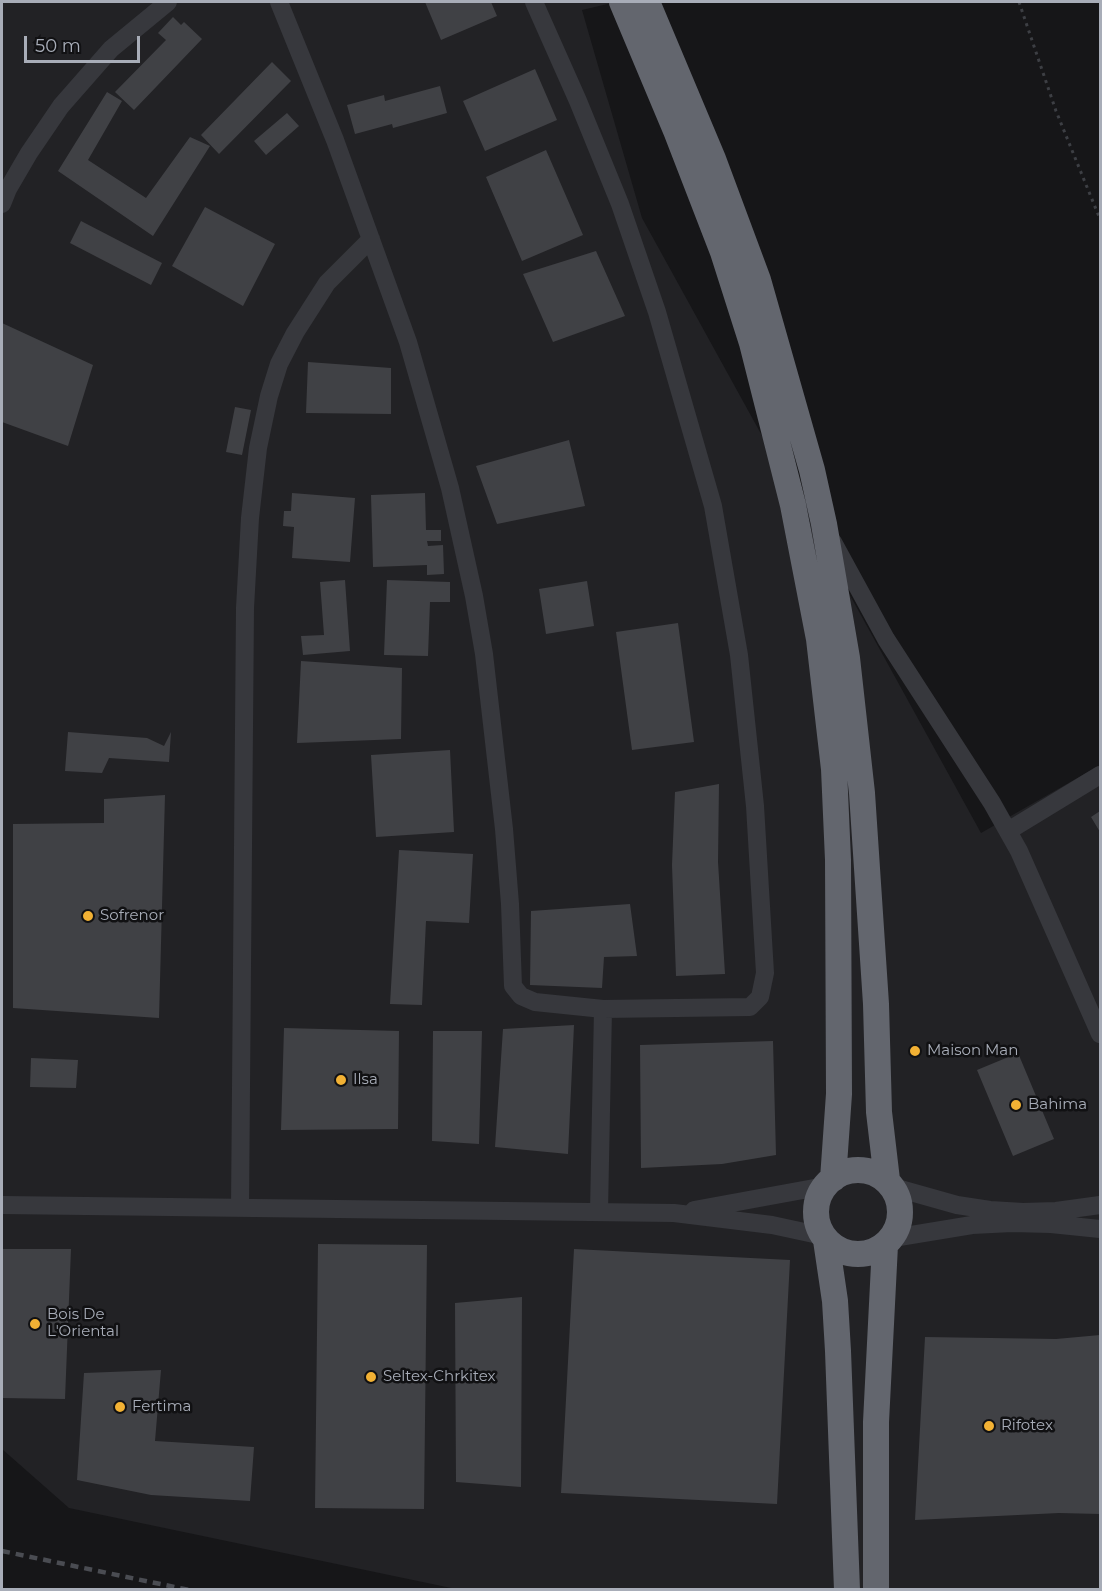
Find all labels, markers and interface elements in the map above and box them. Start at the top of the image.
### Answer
scale bar [27,24,142,62]
text: 50 m [35,35,81,57]
place label: Sofrenor [100,907,164,925]
marker: Sofrenor [81,909,95,923]
place label: Maison Man [927,1042,1018,1060]
marker: Maison Man [908,1044,922,1058]
place label: Ilsa [353,1071,378,1089]
marker: Ilsa [334,1073,348,1087]
place label: Bahima [1028,1096,1087,1114]
marker: Bahima [1009,1098,1023,1112]
place label: Bois De L'Oriental [47,1306,119,1341]
marker: Bois De L'Oriental [28,1317,42,1331]
place label: Seltex-Chrkitex [383,1368,496,1386]
marker: Seltex-Chrkitex [364,1370,378,1384]
place label: Fertima [132,1398,191,1416]
marker: Fertima [113,1400,127,1414]
place label: Rifotex [1001,1417,1053,1435]
marker: Rifotex [982,1419,996,1433]

